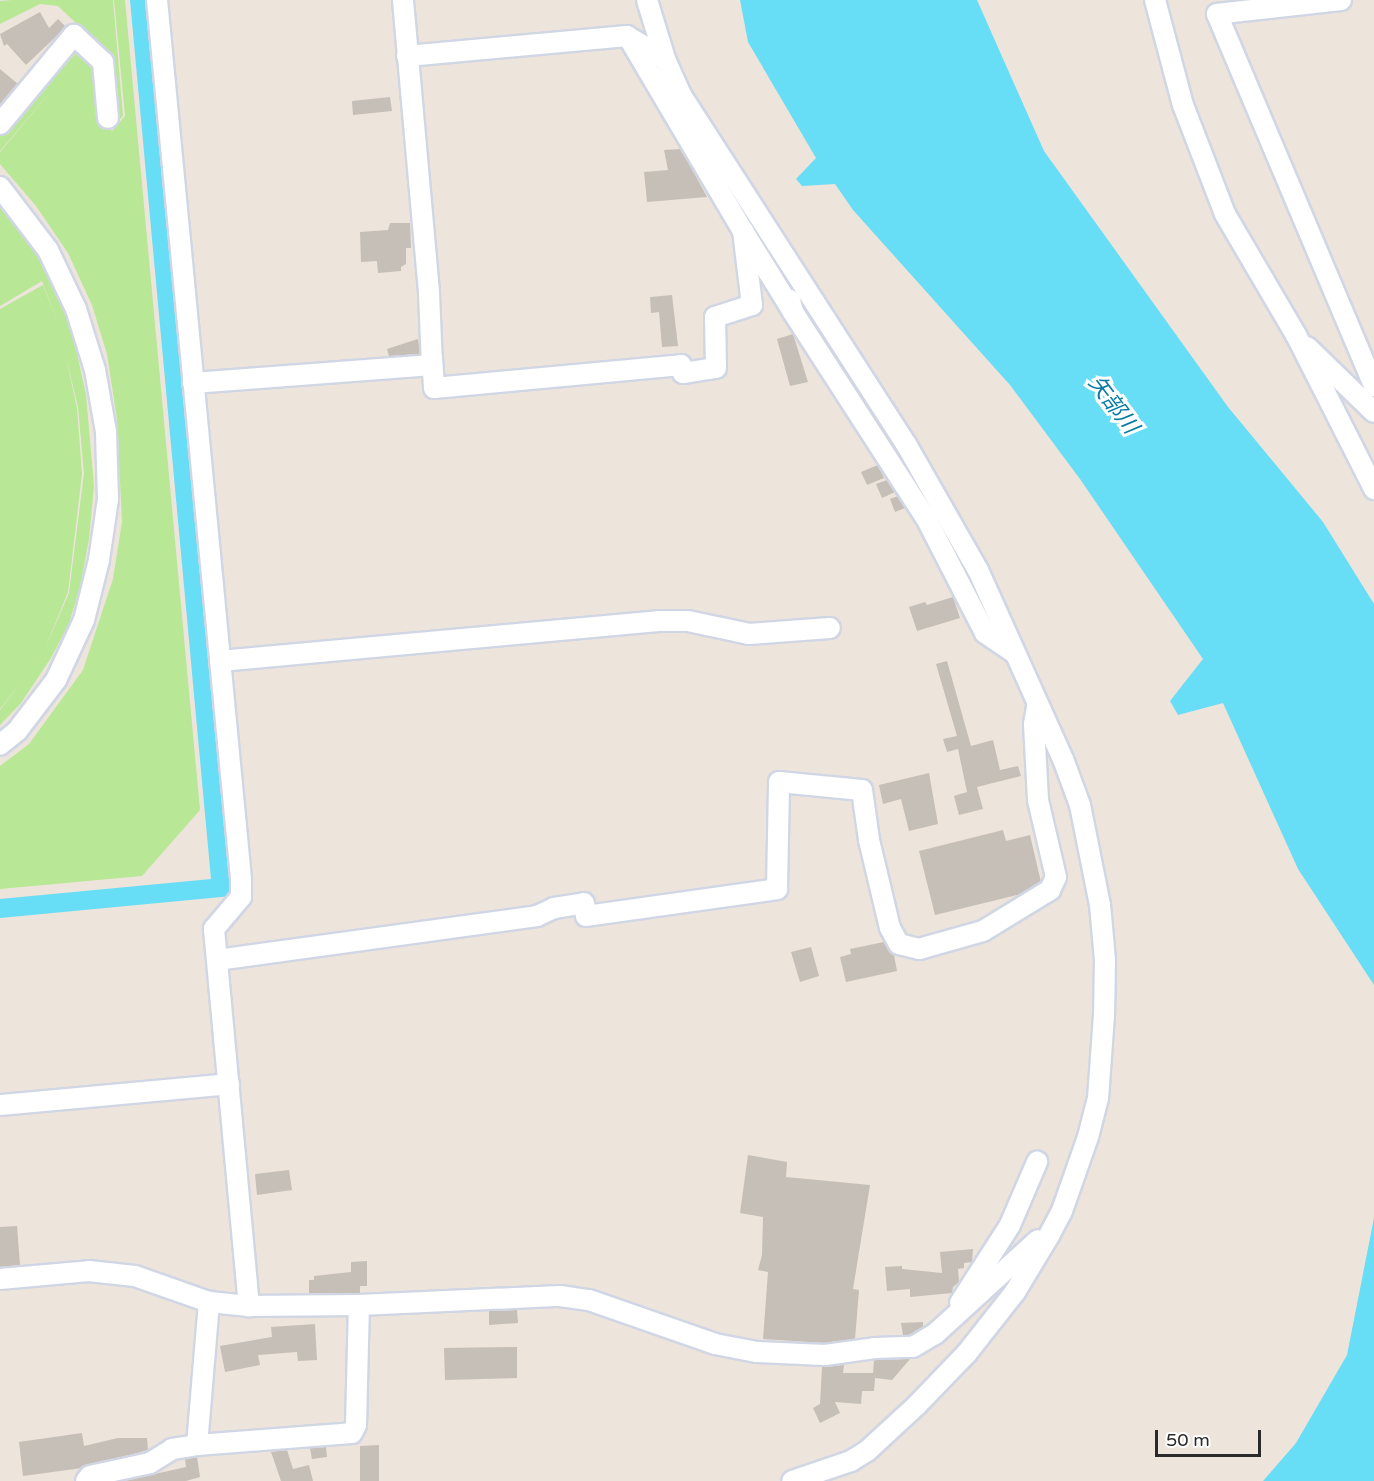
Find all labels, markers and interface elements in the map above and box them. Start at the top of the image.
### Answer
water label: 矢部川 [1083,371,1143,439]
scale bar [1158,1418,1264,1456]
text: 50 m [1166,1429,1210,1451]

